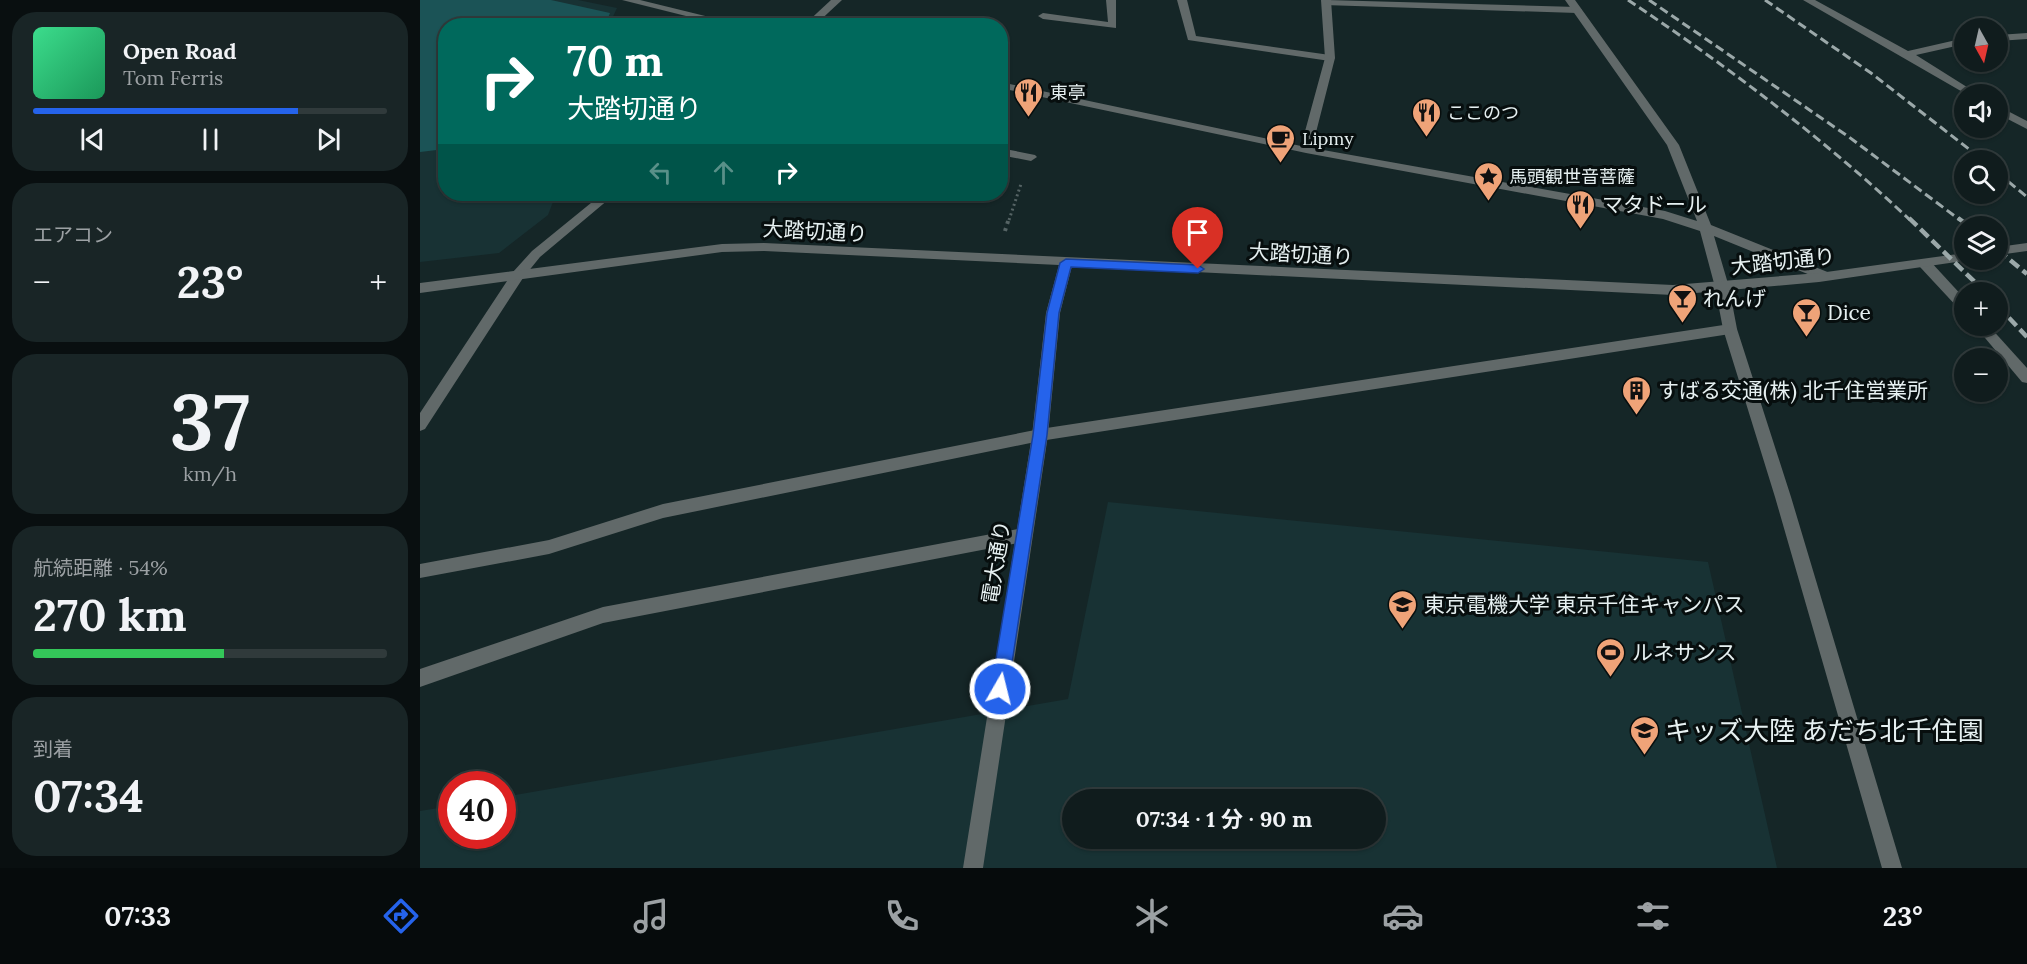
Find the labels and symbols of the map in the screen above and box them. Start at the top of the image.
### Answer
north arrow [1954,18,2008,72]
restaurant icon: 東亭 [1013,76,1045,118]
place label: 東亭 [1050,81,1086,104]
restaurant icon: ここのつ [1410,96,1442,138]
place label: ここのつ [1447,101,1519,124]
cafe icon: Lipmy [1265,122,1297,164]
place label: Lipmy [1302,127,1354,150]
place icon: 馬頭観世音菩薩 [1472,160,1504,202]
place label: 馬頭観世音菩薩 [1509,165,1635,188]
restaurant icon: マタドール [1565,188,1597,230]
place label: マタドール [1602,191,1707,218]
pin [1172,207,1223,269]
street label: 大踏切通り [762,215,868,247]
street label: 大踏切通り [1248,238,1354,270]
street label: 大踏切通り [1729,242,1837,280]
bar icon: れんげ [1666,282,1698,324]
place label: れんげ [1703,285,1766,312]
bar icon: Dice [1790,296,1822,338]
place label: Dice [1827,299,1871,326]
building icon: すばる交通(株) 北千住営業所 [1621,374,1653,416]
place label: すばる交通(株) 北千住営業所 [1658,377,1928,404]
street label: 電大通り [976,518,1016,606]
school or university icon: 東京電機大学 東京千住キャンパス [1387,588,1419,630]
place label: 東京電機大学 東京千住キャンパス [1424,591,1745,618]
sports icon: ルネサンス [1595,636,1627,678]
place label: ルネサンス [1632,639,1737,666]
position arrow [968,657,1032,721]
school or university icon: キッズ大陸 あだち北千住園 [1628,714,1660,756]
place label: キッズ大陸 あだち北千住園 [1665,714,1984,747]
speed limit sign: 40 [438,771,516,849]

